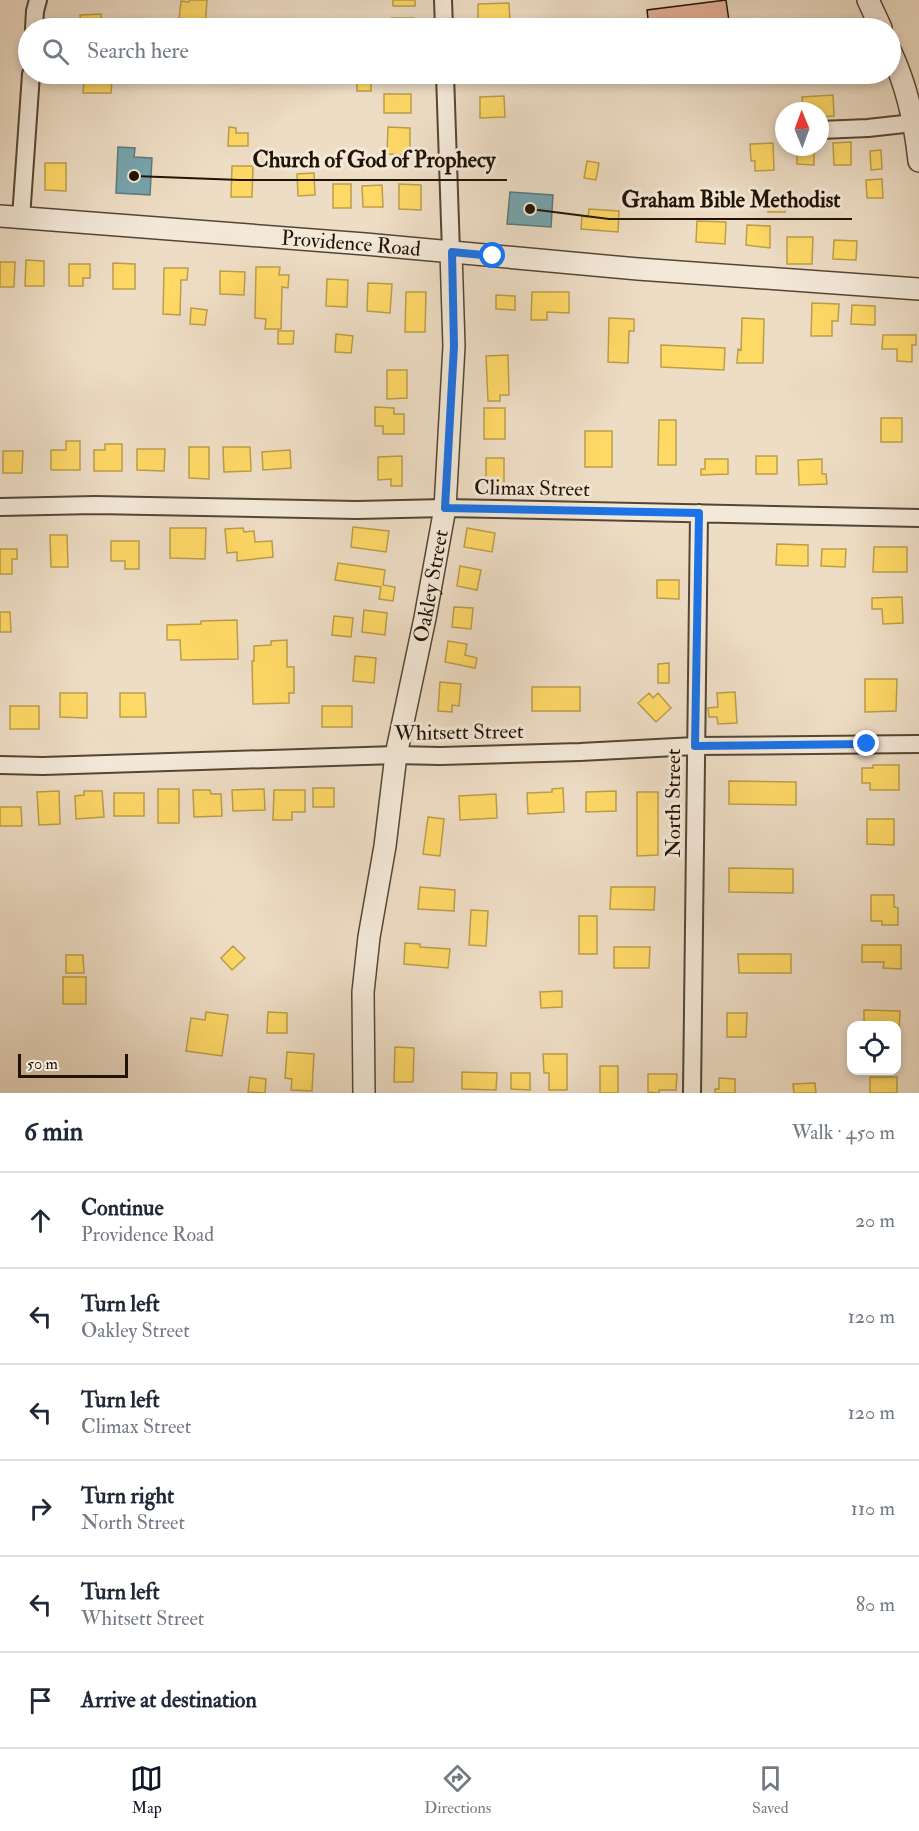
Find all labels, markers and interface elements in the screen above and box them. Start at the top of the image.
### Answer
search box [18,18,901,84]
icon: search [39,35,72,68]
text: Search here [87,37,189,65]
north arrow [775,102,829,156]
callout: Church of God of Prophecy [240,140,507,180]
text: Church of God of Prophecy [253,146,497,175]
callout: Graham Bible Methodist [609,179,852,219]
text: Graham Bible Methodist [622,186,841,214]
street label: Providence Road [280,225,422,263]
route start [479,242,505,268]
street label: Climax Street [474,474,590,503]
street label: Oakley Street [407,527,455,645]
street label: Whitsett Street [393,718,524,747]
route end [853,730,879,756]
street label: North Street [660,748,687,858]
map controls [847,1021,901,1075]
button: locate [847,1021,901,1075]
scale bar [18,1051,128,1078]
text: 50 m [27,1054,58,1074]
text: 6 min [24,1116,83,1148]
text: Walk · 450 m [792,1120,895,1145]
text: Continue [81,1194,164,1222]
icon: ahead [24,1204,57,1237]
text: 20 m [855,1208,895,1233]
text: Providence Road [81,1222,214,1247]
text: Turn left [81,1290,160,1318]
icon: left [24,1300,57,1333]
text: 120 m [848,1304,895,1329]
text: Oakley Street [81,1318,190,1343]
text: Turn left [81,1386,160,1414]
icon: left [24,1396,57,1429]
text: 120 m [848,1400,895,1425]
text: Climax Street [81,1414,191,1439]
text: Turn right [81,1482,174,1510]
icon: right [24,1492,57,1525]
text: 110 m [851,1496,895,1521]
text: North Street [81,1510,185,1535]
text: Turn left [81,1578,160,1606]
icon: left [24,1588,57,1621]
text: 80 m [856,1592,895,1617]
text: Whitsett Street [81,1606,204,1631]
icon: arrive [24,1684,57,1717]
text: Arrive at destination [81,1686,257,1714]
tab: Map [130,1762,163,1818]
tab: Directions [424,1762,491,1818]
tab: Saved [752,1762,789,1818]

